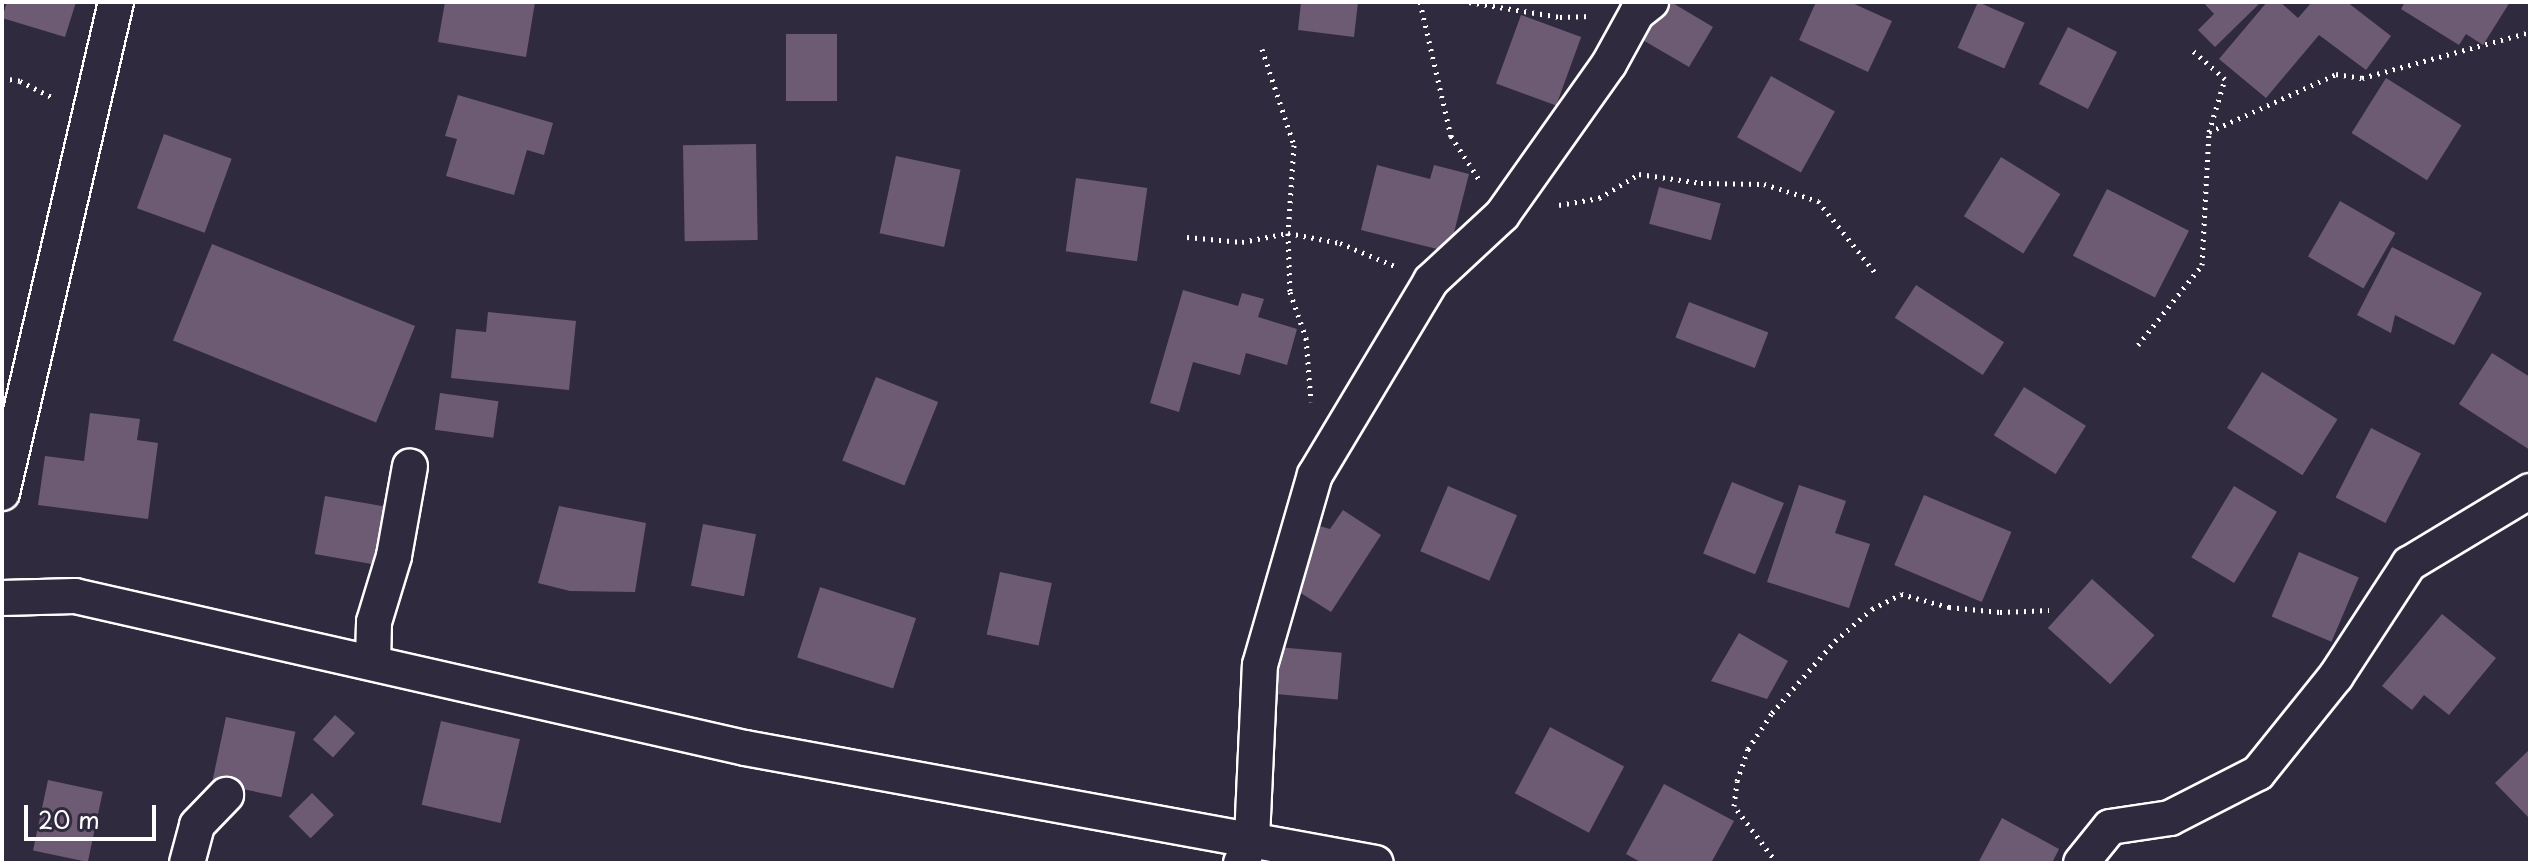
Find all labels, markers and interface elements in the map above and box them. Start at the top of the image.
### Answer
scale bar [28,789,160,839]
text: 20 m [38,801,100,837]

